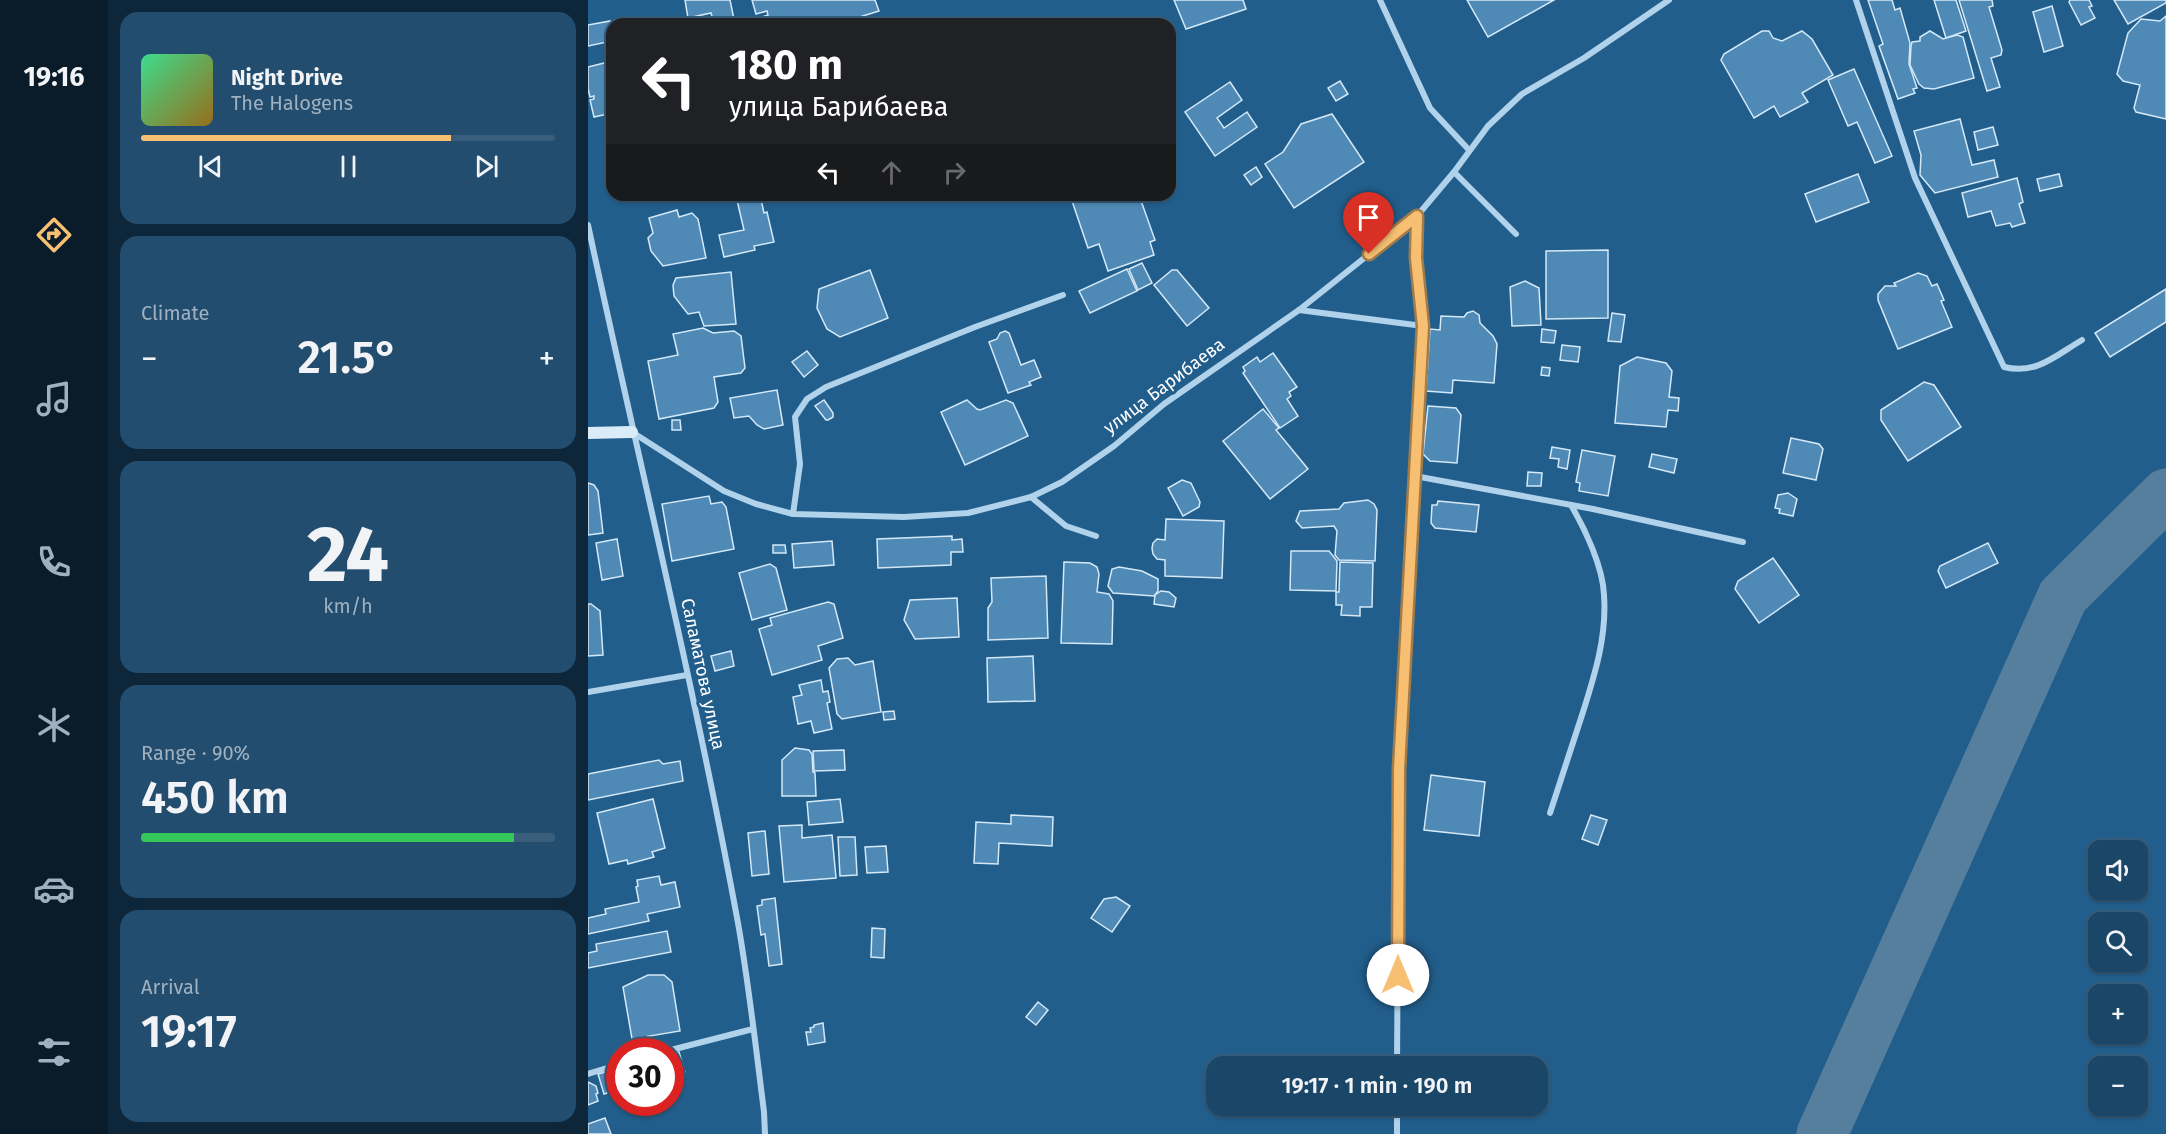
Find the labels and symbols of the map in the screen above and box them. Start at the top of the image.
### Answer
pin [1343,192,1394,254]
street label: улица Барибаева [1099,333,1229,439]
street label: Саламатова улица [676,596,730,752]
position arrow [1366,943,1430,1007]
speed limit sign: 30 [606,1038,684,1116]

